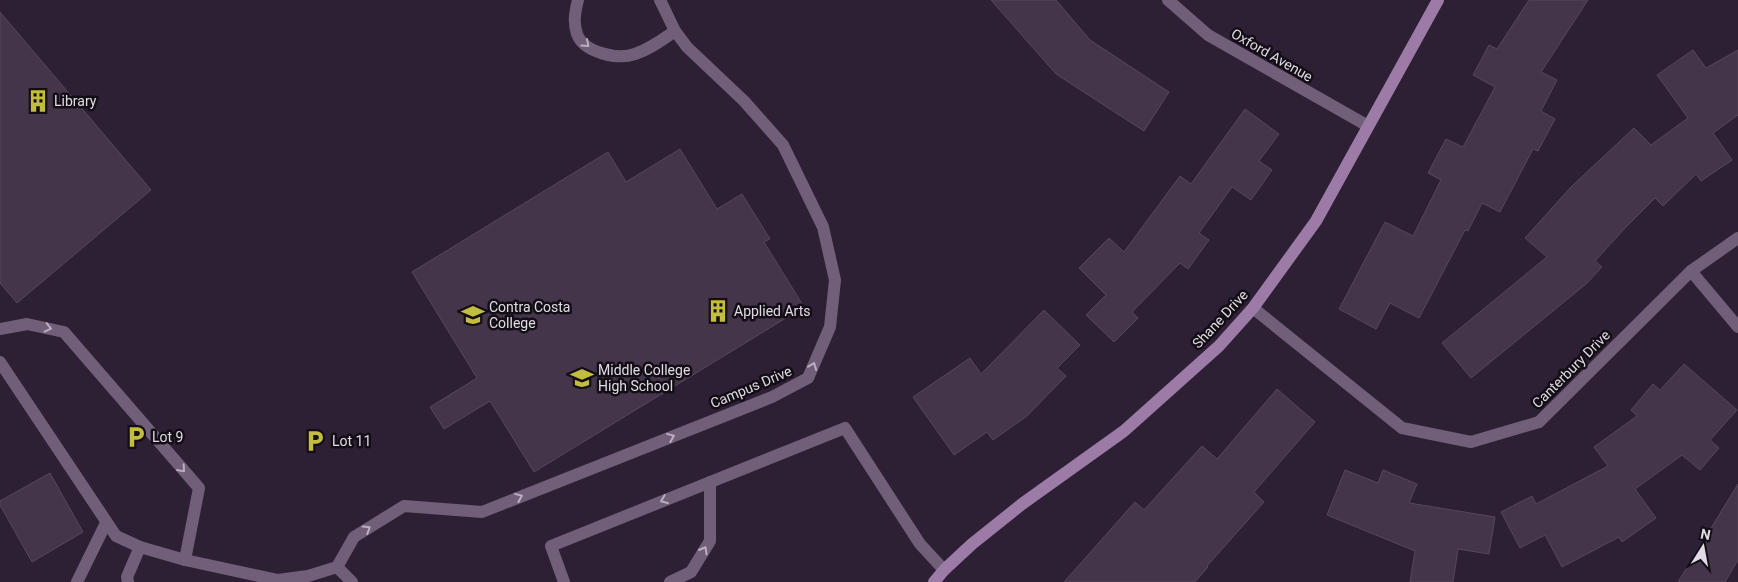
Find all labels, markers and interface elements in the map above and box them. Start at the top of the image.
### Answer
street label: Oxford Avenue [1229,25,1315,85]
one-way arrow [581,38,590,47]
building icon: Library [25,88,51,114]
place label: Library [54,93,97,109]
street label: Shane Drive [1189,287,1251,351]
building icon: Applied Arts [705,298,731,324]
place label: Contra Costa College [489,299,570,331]
school or university icon: Contra Costa College [460,302,486,328]
place label: Applied Arts [734,303,810,319]
one-way arrow [43,322,52,333]
street label: Canterbury Drive [1529,327,1613,411]
place label: Middle College High School [598,362,690,394]
one-way arrow [807,362,817,371]
street label: Campus Drive [708,363,794,411]
school or university icon: Middle College High School [569,365,595,391]
parking icon: Lot 9 [123,424,149,450]
parking icon: Lot 11 [302,428,328,454]
place label: Lot 9 [152,429,183,445]
one-way arrow [666,432,674,442]
place label: Lot 11 [332,433,371,449]
one-way arrow [176,463,185,472]
one-way arrow [515,492,523,502]
one-way arrow [661,495,669,505]
north arrow [1678,522,1728,572]
text: N [1699,525,1712,543]
one-way arrow [361,526,370,536]
one-way arrow [698,547,708,556]

